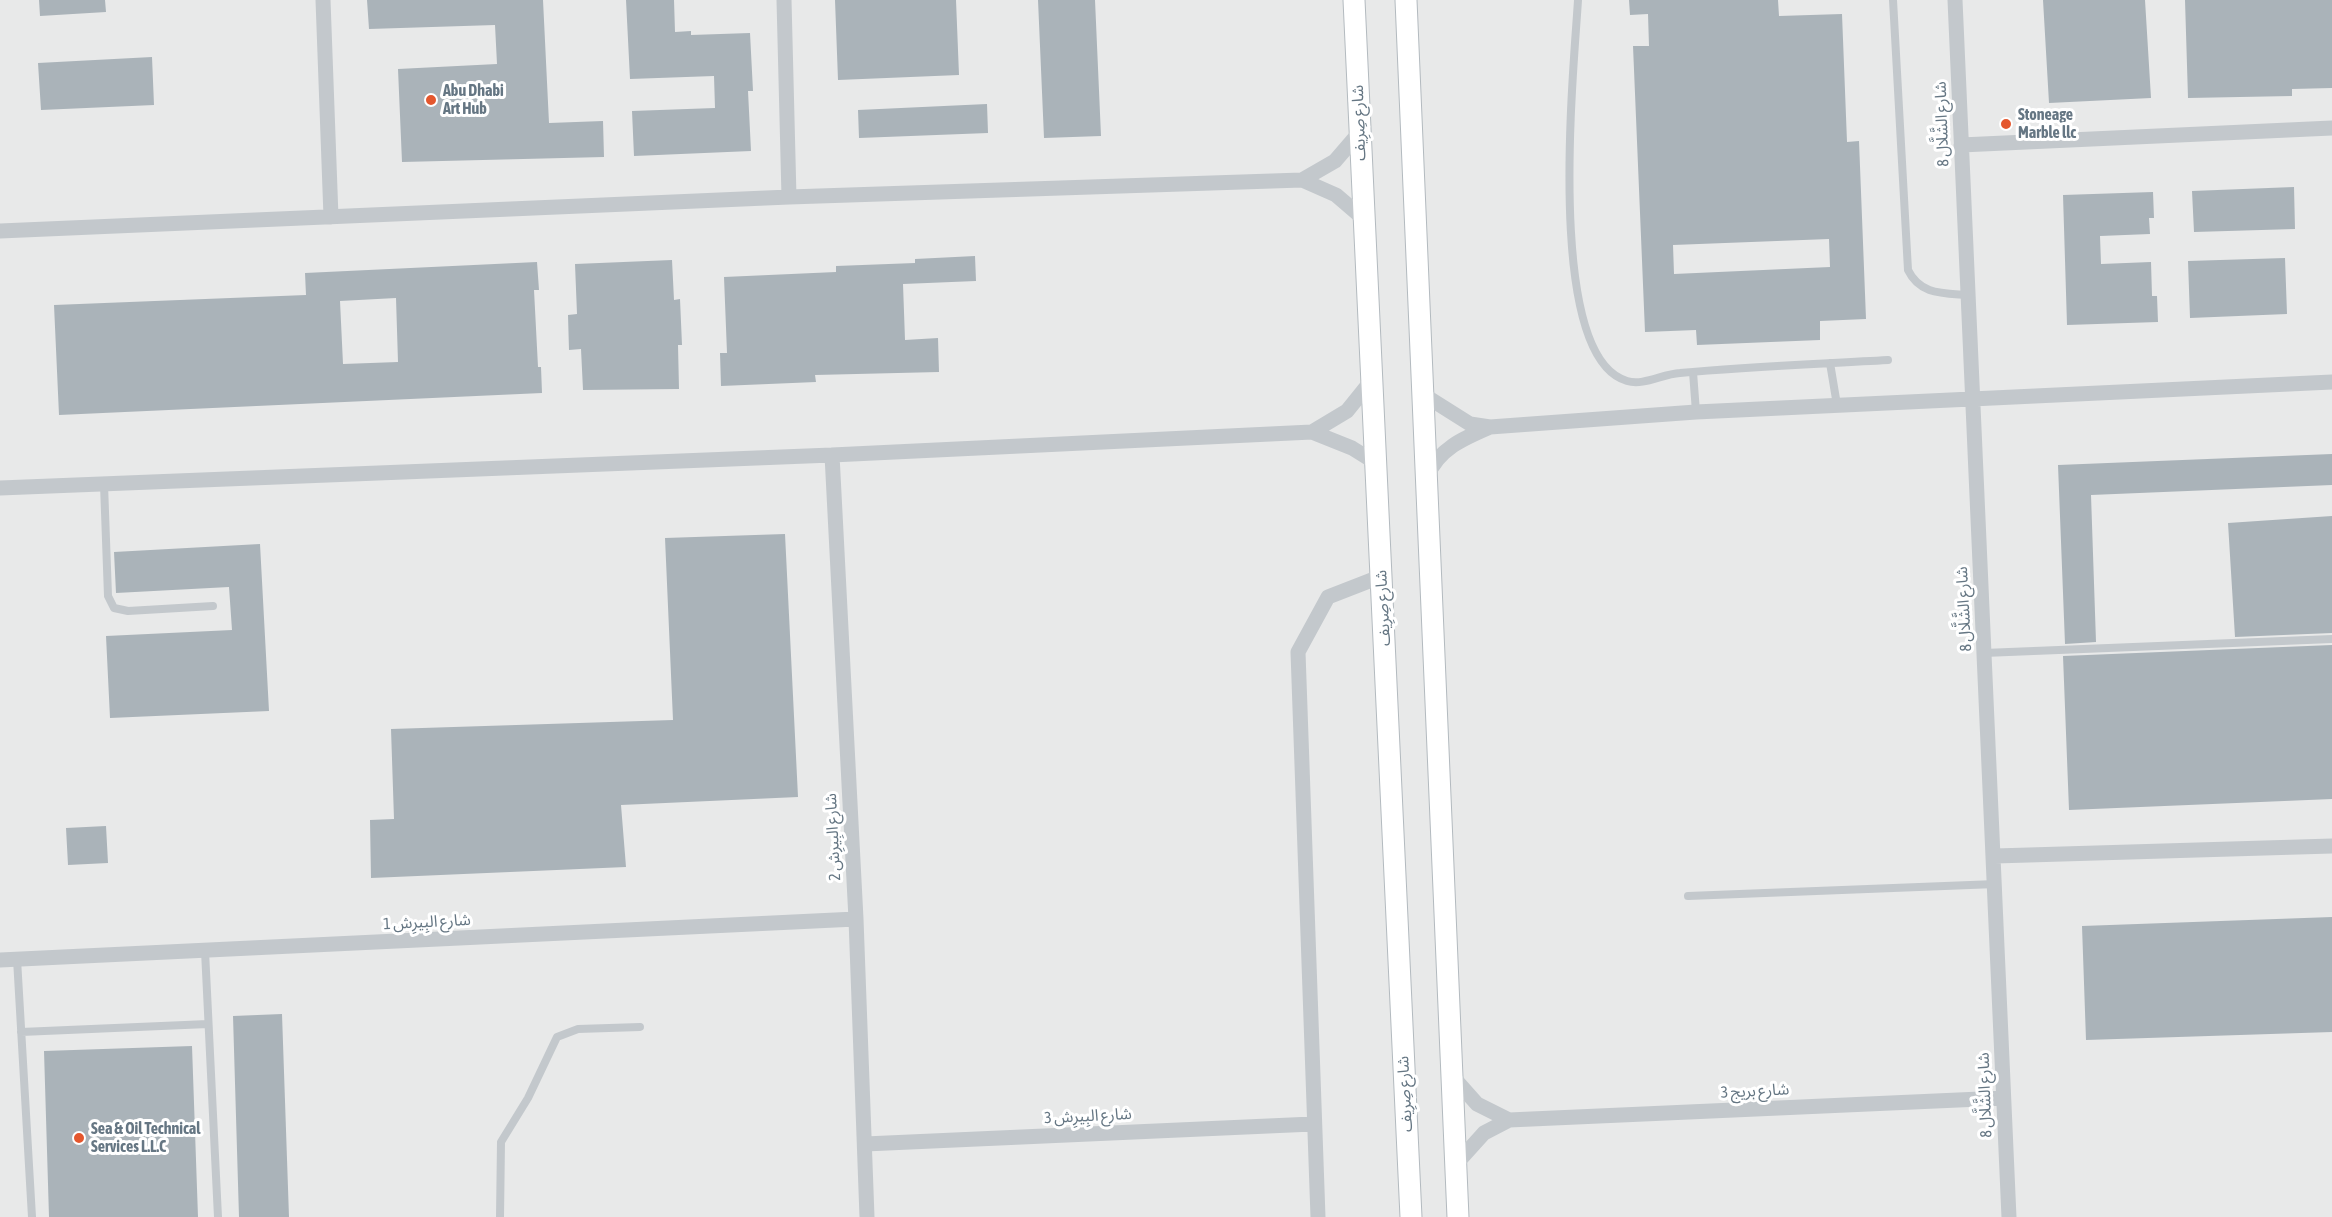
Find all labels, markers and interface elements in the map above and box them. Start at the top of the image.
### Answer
place label: Abu Dhabi Art Hub [443,81,504,119]
street label: شارع الشَّلَّال 8 [1931,81,1953,167]
street label: شارع صِرِيف [1348,85,1370,161]
marker: Abu Dhabi Art Hub [424,93,438,107]
place label: Stoneage Marble llc [2018,105,2076,143]
marker: Stoneage Marble llc [1999,117,2013,131]
street label: شارع الشَّلَّال 8 [1952,566,1976,652]
street label: شارع صِرِيف [1371,570,1395,646]
street label: شارع البِيرِش 2 [821,793,845,881]
street label: شارع البِيرِش 1 [383,910,471,934]
street label: شارع الشَّلَّال 8 [1974,1052,1996,1138]
street label: شارع صِرِيف [1393,1056,1417,1132]
street label: شارع بريج 3 [1720,1080,1790,1102]
street label: شارع البِيرِش 3 [1044,1104,1132,1128]
place label: Sea & Oil Technical Services L.L.C [91,1119,201,1157]
marker: Sea & Oil Technical Services L.L.C [72,1131,86,1145]

